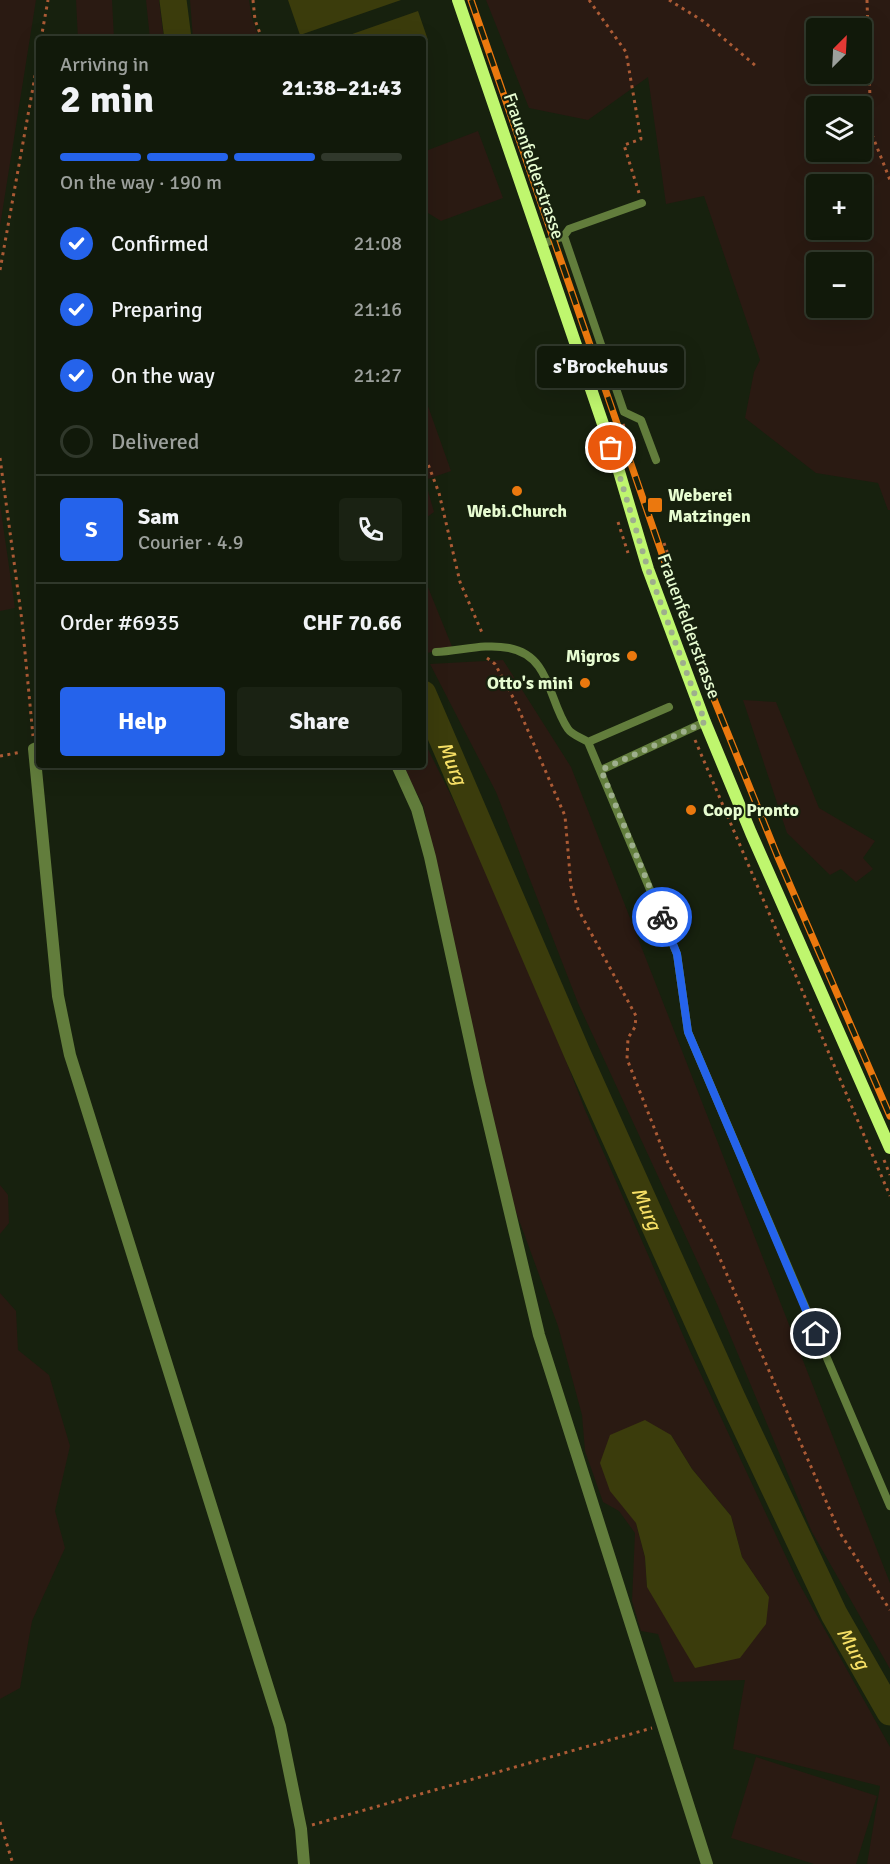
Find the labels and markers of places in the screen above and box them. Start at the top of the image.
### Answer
callout: s'Brockehuus [538,346,684,388]
pin [585,422,636,473]
marker: Webi.Church [510,484,524,498]
place label: Weberei Matzingen [668,484,751,527]
marker: Weberei Matzingen [646,496,664,514]
place label: Webi.Church [467,500,567,522]
place label: Migros [566,645,620,667]
marker: Migros [625,649,639,663]
place label: Otto's mini [487,672,573,694]
marker: Otto's mini [578,676,592,690]
place label: Coop Pronto [703,799,799,821]
marker: Coop Pronto [684,803,698,817]
pin [790,1308,841,1359]

